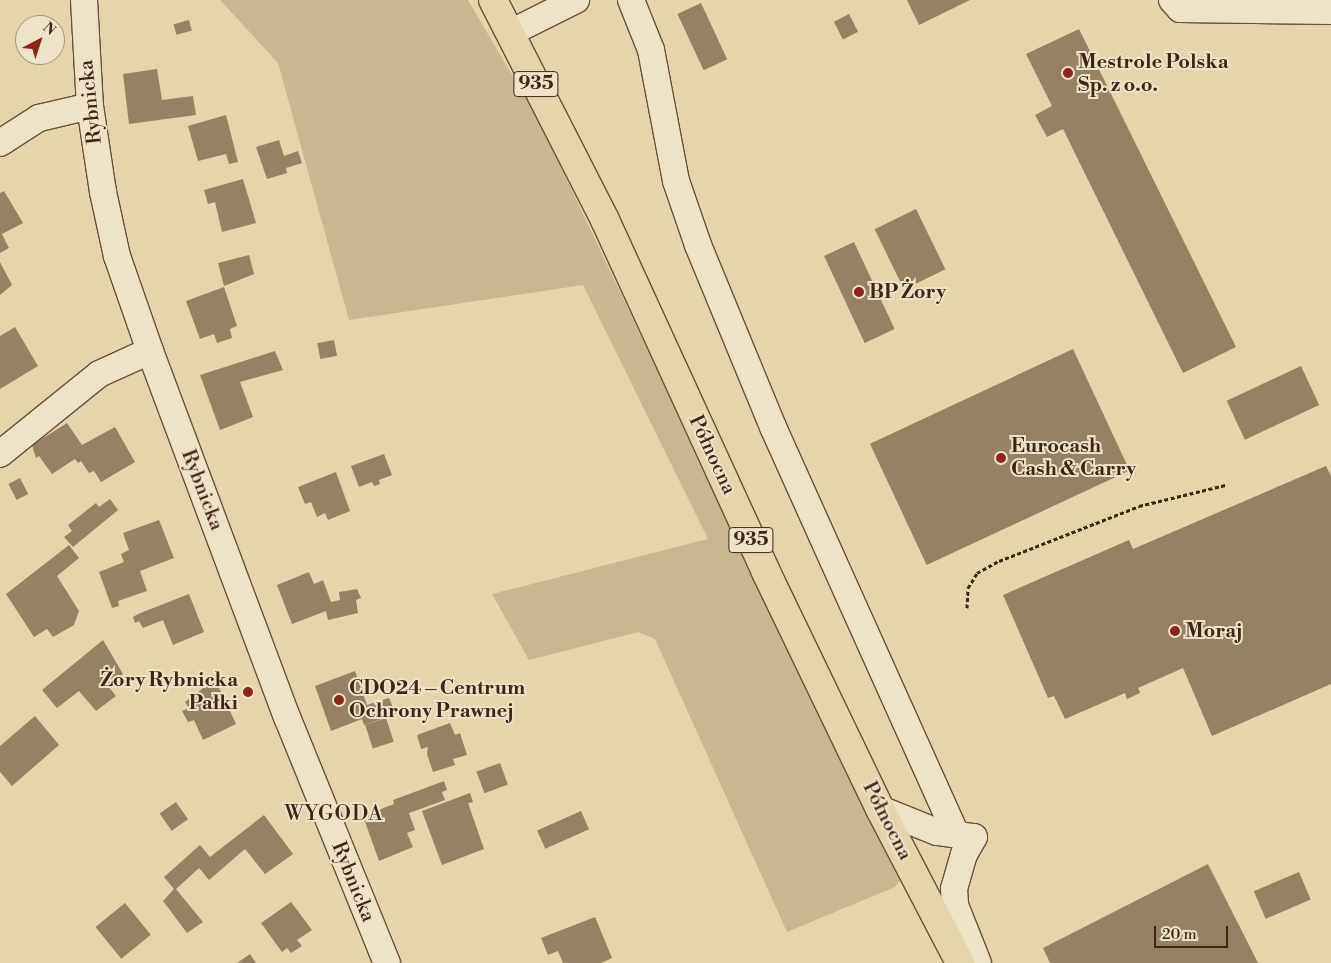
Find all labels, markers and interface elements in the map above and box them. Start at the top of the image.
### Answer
north arrow [15,15,65,65]
text: N [39,19,59,40]
place label: Mestrole Polska Sp. z o.o. [1078,50,1229,97]
street label: Rybnicka [75,59,107,145]
marker: Mestrole Polska Sp. z o.o. [1062,67,1074,79]
road number: 935 [512,68,560,100]
place label: BP Żory [869,280,946,304]
marker: BP Żory [853,286,865,298]
street label: Północna [683,412,741,498]
place label: Eurocash Cash & Carry [1011,434,1136,481]
street label: Rybnicka [176,446,228,534]
marker: Eurocash Cash & Carry [995,452,1007,464]
road number: 935 [727,524,775,556]
place label: Moraj [1185,619,1242,643]
marker: Moraj [1169,625,1181,637]
place label: Żory Rybnicka Pałki [100,668,238,715]
place label: CDO24 – Centrum Ochrony Prawnej [349,676,525,723]
marker: Żory Rybnicka Pałki [242,686,254,698]
marker: CDO24 – Centrum Ochrony Prawnej [333,694,345,706]
street label: Północna [857,778,917,864]
district label: WYGODA [284,801,384,827]
street label: Rybnicka [326,838,380,926]
scale bar [1156,916,1230,948]
text: 20 m [1162,925,1197,944]

